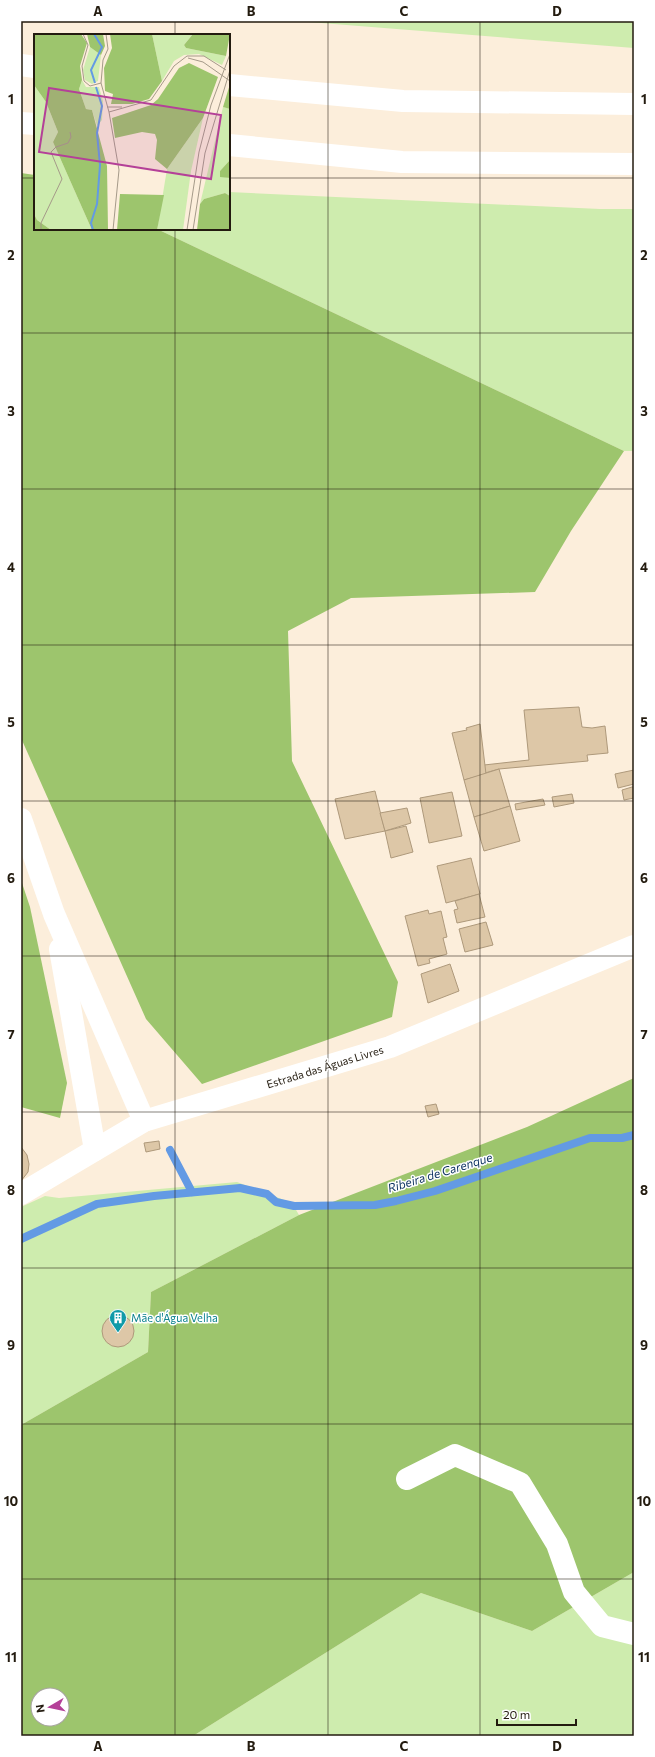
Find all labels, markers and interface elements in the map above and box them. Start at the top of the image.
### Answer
text: A [93,3,103,19]
text: B [247,3,256,19]
text: C [400,3,409,19]
text: D [552,3,562,19]
inset map [34,34,230,230]
text: 1 [8,91,14,107]
text: 1 [641,91,647,107]
text: 2 [7,247,15,263]
text: 2 [640,247,648,263]
text: 3 [7,403,15,419]
text: 3 [640,403,648,419]
text: 4 [7,559,15,575]
text: 4 [640,559,648,575]
text: 5 [7,714,15,730]
text: 5 [640,714,648,730]
text: 6 [7,870,15,886]
text: 6 [640,870,648,886]
text: 7 [7,1026,15,1042]
text: 7 [640,1026,648,1042]
street label: Estrada das Águas Livres [265,1042,385,1091]
water label: Ribeira de Carenque [386,1149,494,1195]
text: 8 [7,1182,15,1198]
text: 8 [640,1182,648,1198]
building icon: Mãe d'Água Velha [108,1308,128,1333]
place label: Mãe d'Água Velha [131,1310,218,1324]
text: 9 [7,1337,15,1353]
text: 9 [640,1337,648,1353]
text: 10 [4,1493,19,1509]
text: 10 [637,1493,652,1509]
text: 11 [5,1649,17,1665]
text: 11 [638,1649,650,1665]
north arrow [30,1687,70,1727]
scale bar [497,1701,576,1727]
text: N [33,1704,47,1714]
text: 20 m [503,1707,530,1721]
text: A [93,1738,103,1754]
text: B [247,1738,256,1754]
text: C [400,1738,409,1754]
text: D [552,1738,562,1754]

